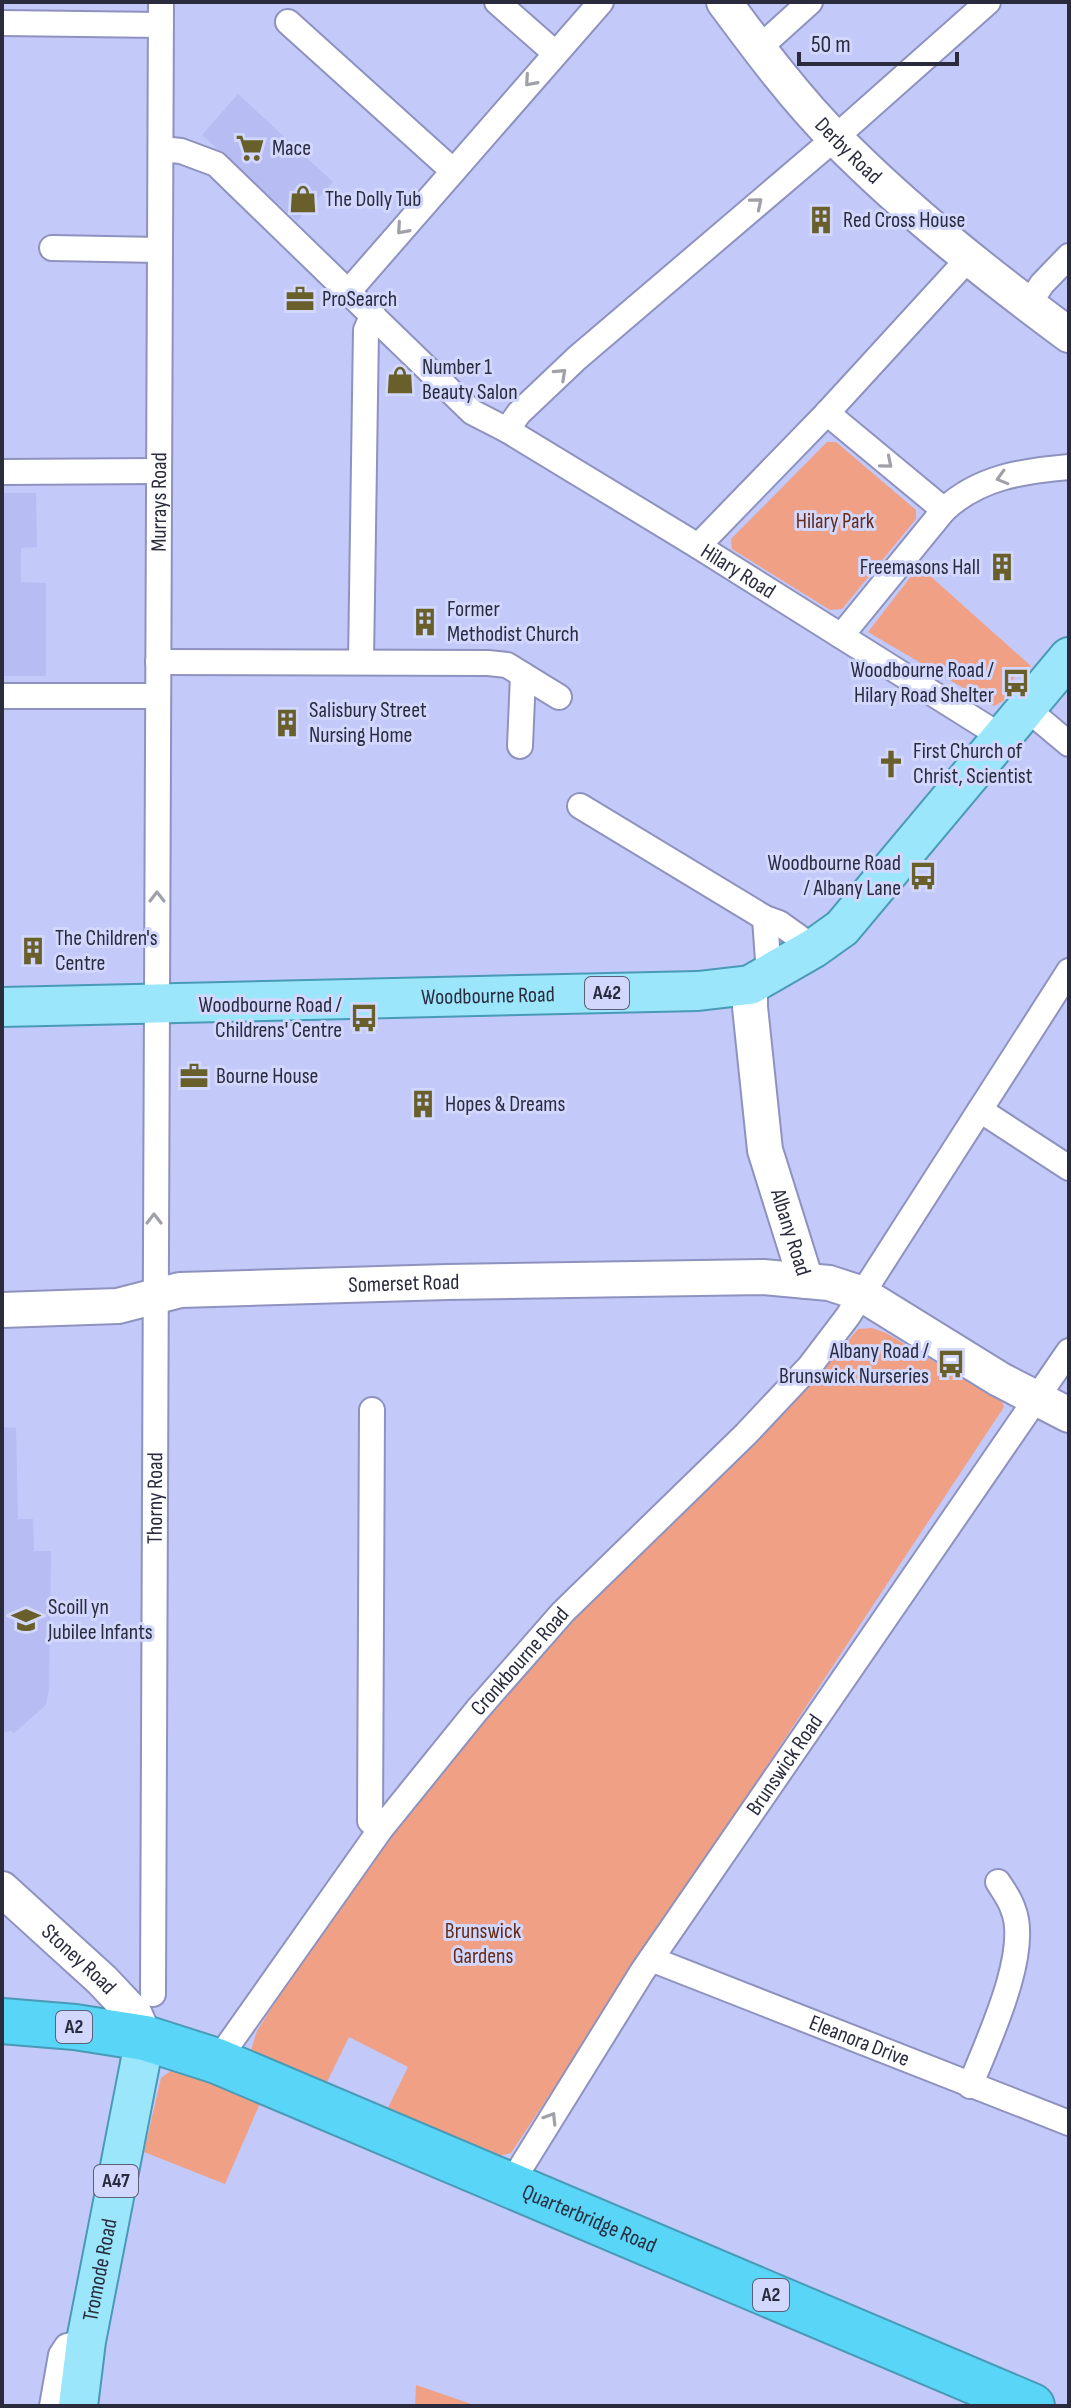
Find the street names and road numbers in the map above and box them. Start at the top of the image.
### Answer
street label: Derby Road [809,112,887,190]
street label: Murrays Road [145,452,173,552]
street label: Hilary Road [696,538,780,605]
road number: A42 [585,977,629,1009]
street label: Woodbourne Road [421,981,555,1011]
street label: Albany Road [764,1185,817,1279]
street label: Somerset Road [348,1268,460,1298]
street label: Thorny Road [141,1452,169,1544]
street label: Cronkbourne Road [465,1601,575,1721]
street label: Brunswick Road [740,1709,829,1820]
street label: Stoney Road [36,1918,122,2000]
street label: Eleanora Drive [805,2009,914,2073]
road number: A2 [56,2011,92,2043]
road number: A47 [94,2165,138,2197]
street label: Quarterbridge Road [518,2178,661,2259]
street label: Tromode Road [77,2216,123,2323]
road number: A2 [753,2279,789,2311]

